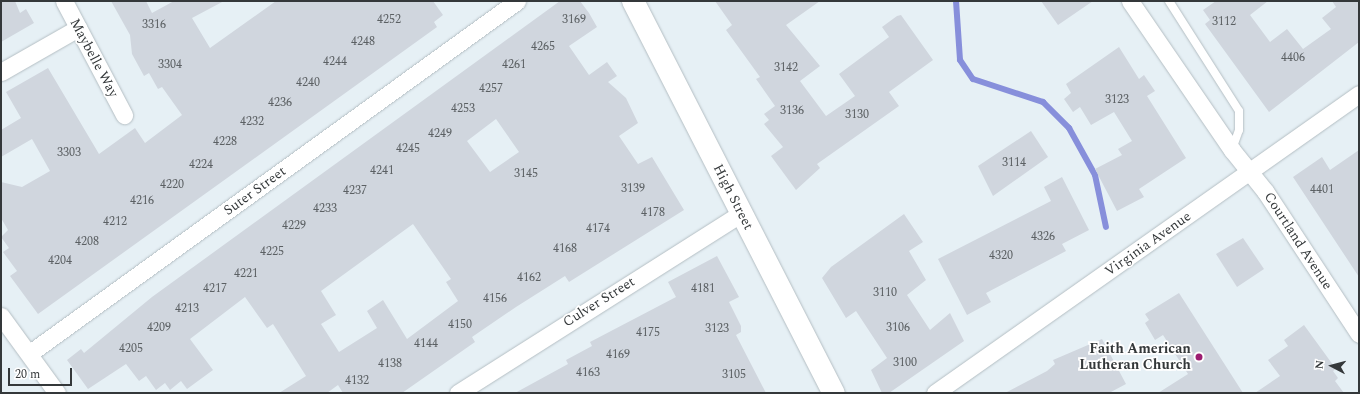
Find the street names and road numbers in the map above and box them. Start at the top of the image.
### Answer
street label: Maybelle Way [66,16,122,100]
street label: High Street [709,161,757,233]
street label: Suter Street [221,163,289,219]
street label: Courtland Avenue [1260,189,1336,293]
street label: Virginia Avenue [1102,208,1194,280]
street label: Culver Street [560,273,638,331]

